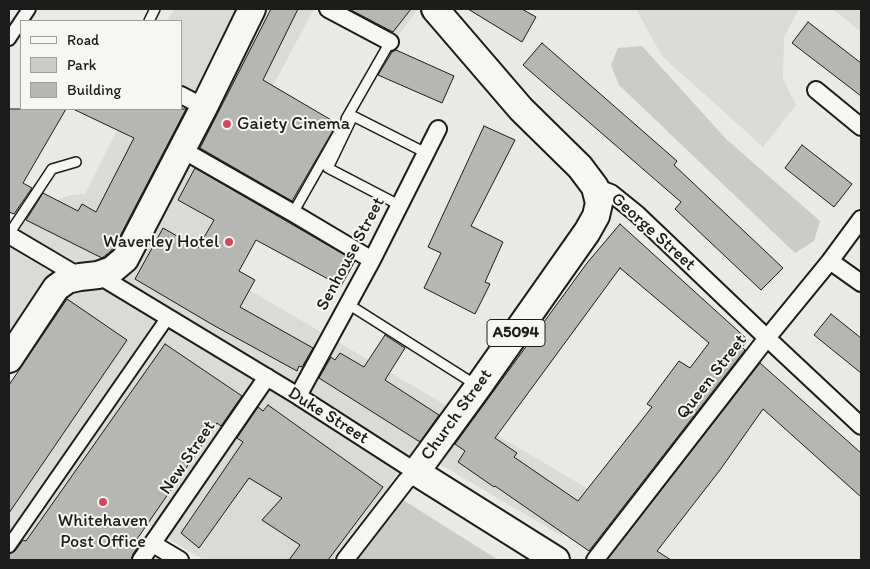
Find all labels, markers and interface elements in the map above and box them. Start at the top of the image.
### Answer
legend [20,20,182,110]
text: Road [67,31,99,49]
text: Park [67,56,97,74]
text: Building [67,81,121,99]
place label: Gaiety Cinema [237,113,350,135]
marker: Gaiety Cinema [221,118,233,130]
street label: George Street [606,188,700,276]
street label: Senhouse Street [312,194,390,314]
place label: Waverley Hotel [103,231,219,253]
marker: Waverley Hotel [223,236,235,248]
road number: A5094 [487,319,545,346]
street label: Queen Street [672,330,752,424]
street label: Church Street [417,365,497,465]
street label: Duke Street [284,383,372,449]
street label: New Street [155,417,221,499]
marker: Whitehaven Post Office [97,496,109,508]
place label: Whitehaven Post Office [58,510,148,552]

